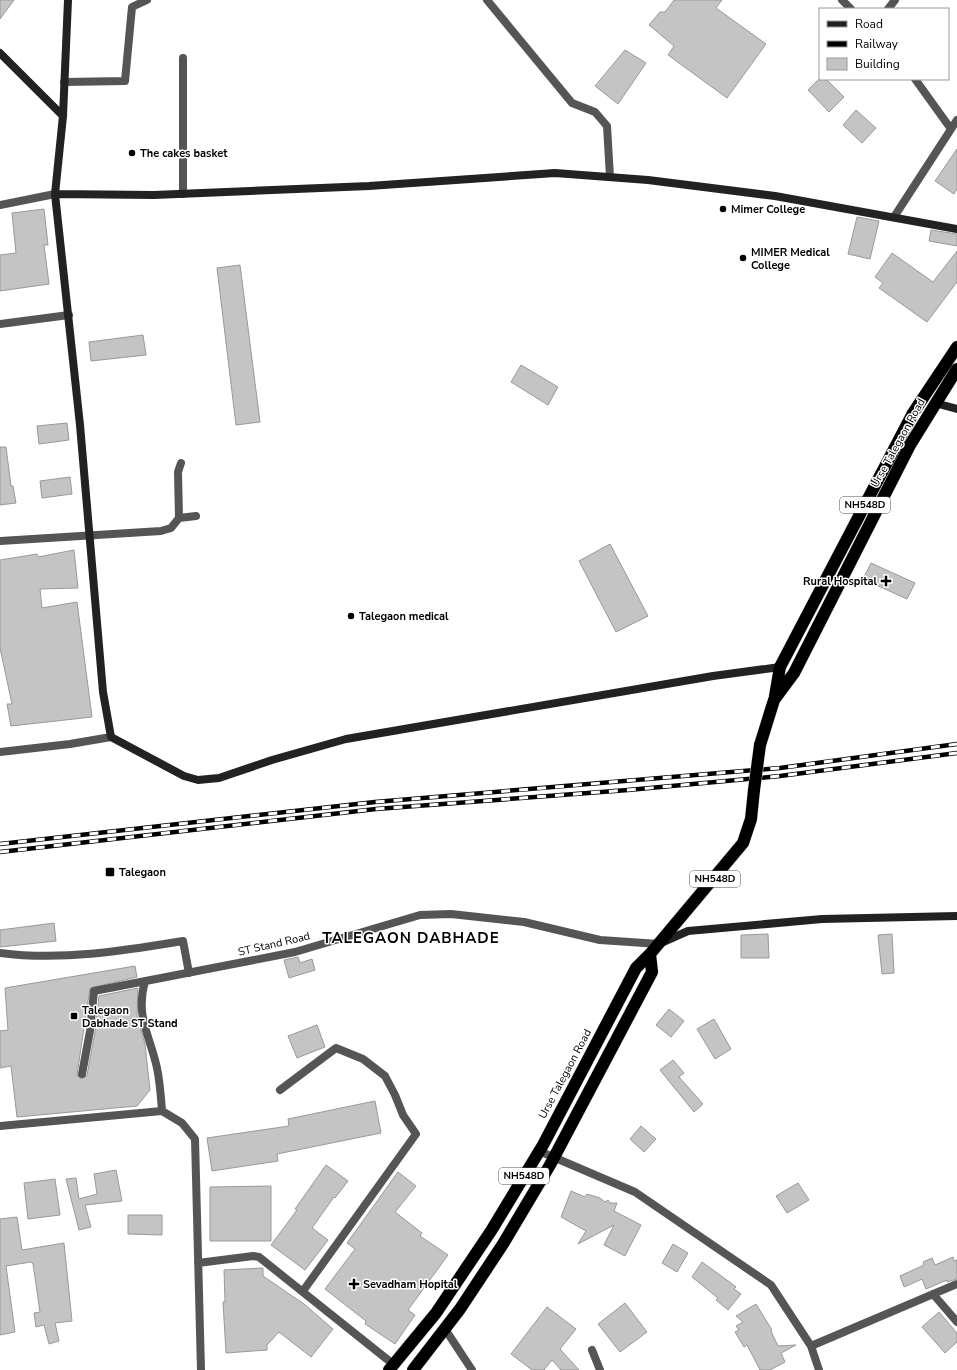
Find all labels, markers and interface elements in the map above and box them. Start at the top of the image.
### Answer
legend [819,8,949,80]
text: Road [855,16,883,32]
text: Railway [855,36,899,52]
text: Building [855,56,900,72]
place label: The cakes basket [140,146,228,161]
marker: The cakes basket [127,148,137,158]
place label: Mimer College [731,202,805,217]
marker: Mimer College [718,204,728,214]
place label: MIMER Medical College [751,245,830,273]
marker: MIMER Medical College [738,253,748,263]
street label: Urse Talegaon Road [867,396,929,490]
road number: NH548D [840,497,890,513]
place label: Rural Hospital [803,574,877,589]
marker: Rural Hospital [880,575,892,587]
place label: Talegaon medical [359,609,449,624]
marker: Talegaon medical [346,611,356,621]
place label: Talegaon [119,865,166,880]
marker: Talegaon [104,866,116,878]
road number: NH548D [690,871,740,887]
street label: ST Stand Road [236,928,312,960]
district label: TALEGAON DABHADE [322,928,500,948]
place label: Talegaon Dabhade ST Stand [82,1003,178,1031]
marker: Talegaon Dabhade ST Stand [69,1011,79,1021]
street label: Urse Talegaon Road [535,1027,595,1121]
road number: NH548D [499,1168,549,1184]
place label: Sevadham Hopital [363,1277,458,1292]
marker: Sevadham Hopital [348,1278,360,1290]

